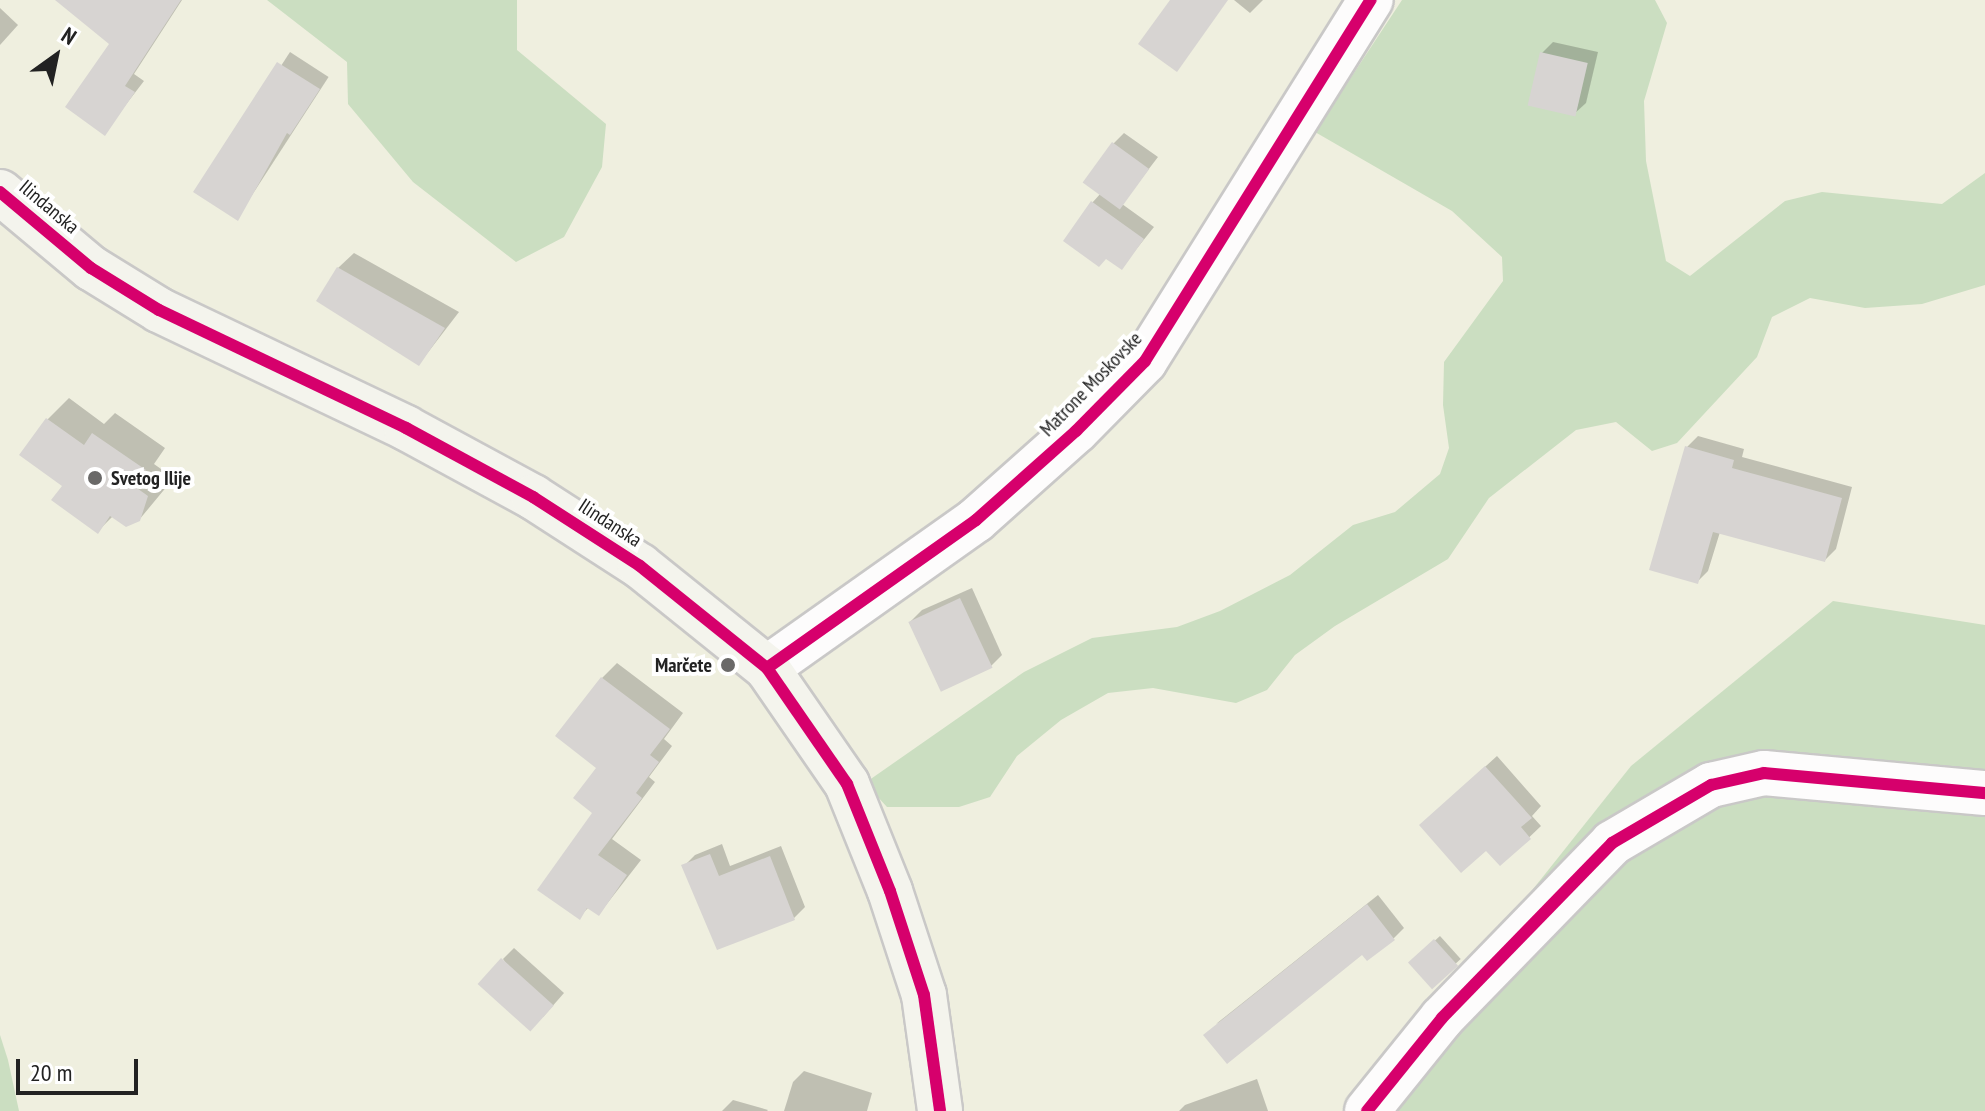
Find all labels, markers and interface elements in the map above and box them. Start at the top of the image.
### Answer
north arrow [16,16,96,96]
text: N [56,21,82,51]
street label: Ilindanska [14,175,84,239]
street label: Matrone Moskovske [1035,327,1147,441]
place label: Svetog Ilije [111,466,191,490]
marker: Svetog Ilije [86,469,104,487]
street label: Ilindanska [574,494,646,552]
place label: Marčete [655,653,712,677]
marker: Marčete [719,656,737,674]
scale bar [20,1043,142,1093]
text: 20 m [30,1057,72,1088]

